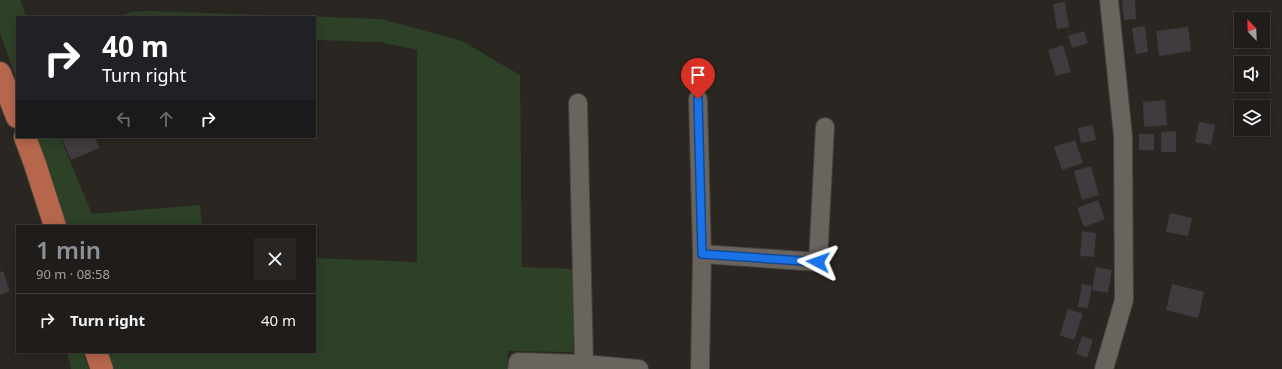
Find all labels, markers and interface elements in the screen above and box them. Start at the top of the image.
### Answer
north arrow [1234,12,1270,48]
map controls [1234,12,1270,136]
text: 40 m [102,27,169,65]
icon: right [36,32,88,84]
button: sound [1234,56,1270,92]
pin [681,58,715,99]
text: Turn right [102,63,186,87]
icon: arrive [687,64,709,86]
button: layers [1234,100,1270,136]
icon: left [113,108,135,130]
icon: ahead [155,108,177,130]
icon: right [197,108,219,130]
text: 1 min [36,233,101,266]
button: close [254,238,296,280]
position arrow [797,241,839,283]
text: 90 m · 08:58 [36,265,110,283]
icon: right [36,309,58,331]
text: Turn right [70,310,145,330]
text: 40 m [261,310,296,330]

